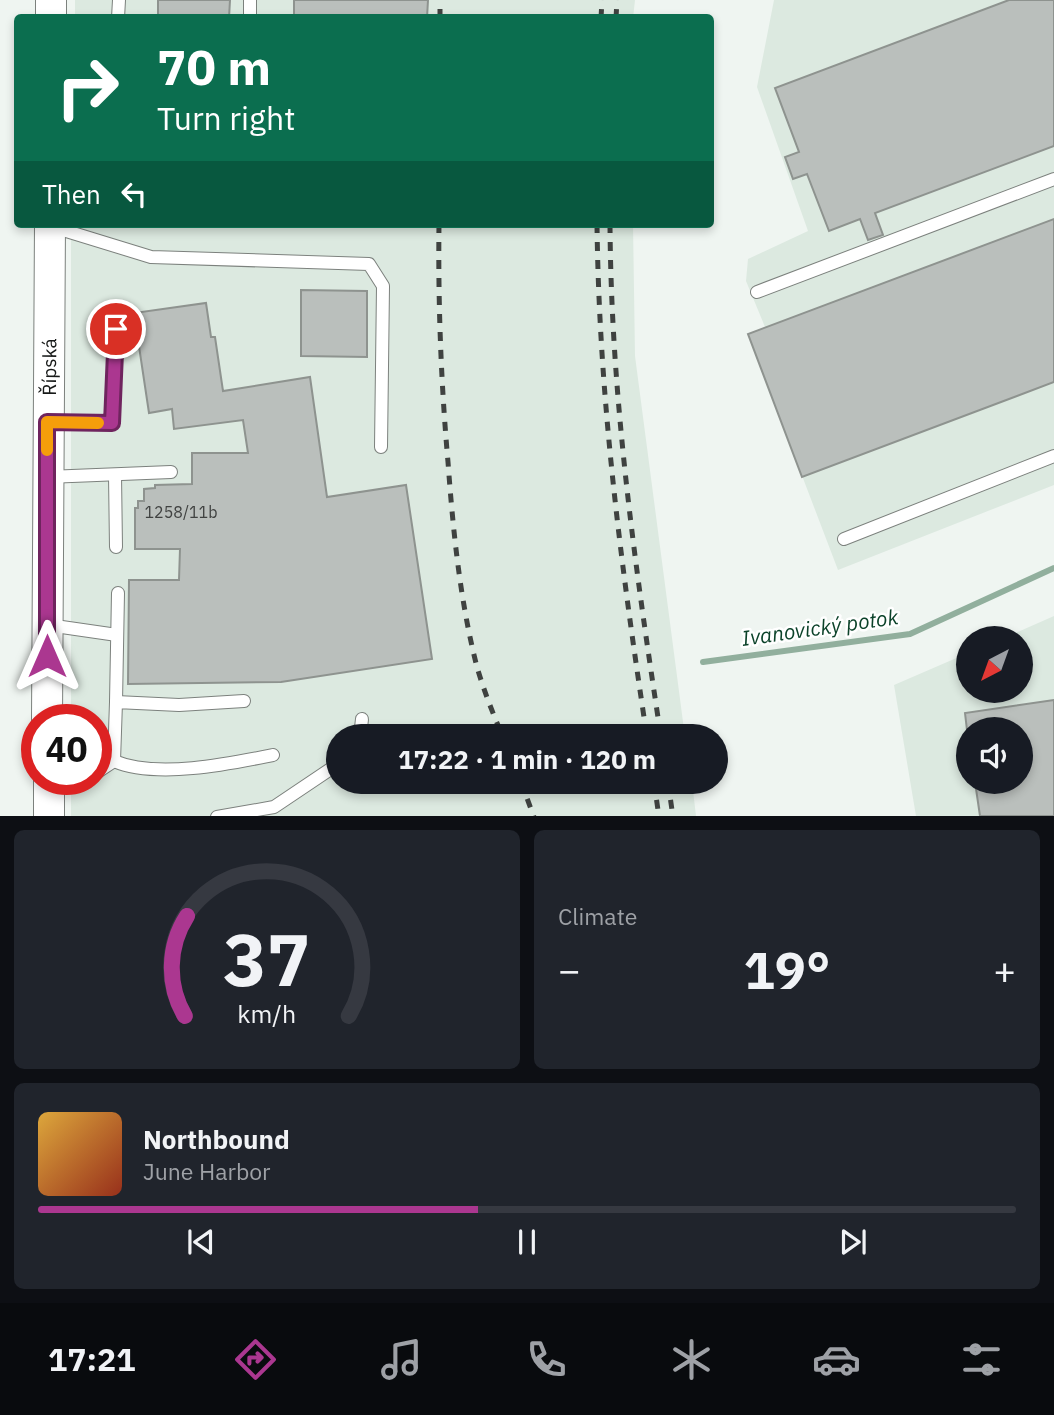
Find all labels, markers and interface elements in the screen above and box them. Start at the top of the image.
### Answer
text: 70 m [157,35,271,98]
icon: right [42,42,133,133]
text: Turn right [157,97,295,139]
icon: left [115,175,153,213]
text: Then [42,177,101,211]
pin [86,299,146,359]
icon: arrive [97,310,135,348]
street label: Řípská [37,338,61,396]
house number: 1258/11b [144,502,218,522]
water label: Ivanovický potok [740,602,901,652]
position arrow [10,619,84,693]
north arrow [956,626,1032,704]
map controls [956,626,1033,794]
speed limit sign: 40 [21,704,112,795]
button: sound [956,717,1033,794]
text: 17:22 · 1 min · 120 m [398,742,656,776]
text: Climate [558,901,637,931]
text: 37 [223,911,311,1006]
text: 19° [744,936,830,1003]
text: − [558,945,581,994]
text: + [993,945,1016,994]
text: km/h [238,996,296,1029]
text: Northbound [143,1122,290,1156]
text: June Harbor [143,1156,271,1186]
icon: previous [182,1223,220,1261]
icon: pause [508,1223,546,1261]
icon: next [834,1223,872,1261]
icon: directions [231,1335,280,1384]
icon: music [377,1335,426,1384]
icon: phone [522,1335,571,1384]
icon: climate [667,1335,716,1384]
icon: car [812,1335,861,1384]
icon: filters [957,1335,1006,1384]
text: 17:21 [48,1338,135,1380]

